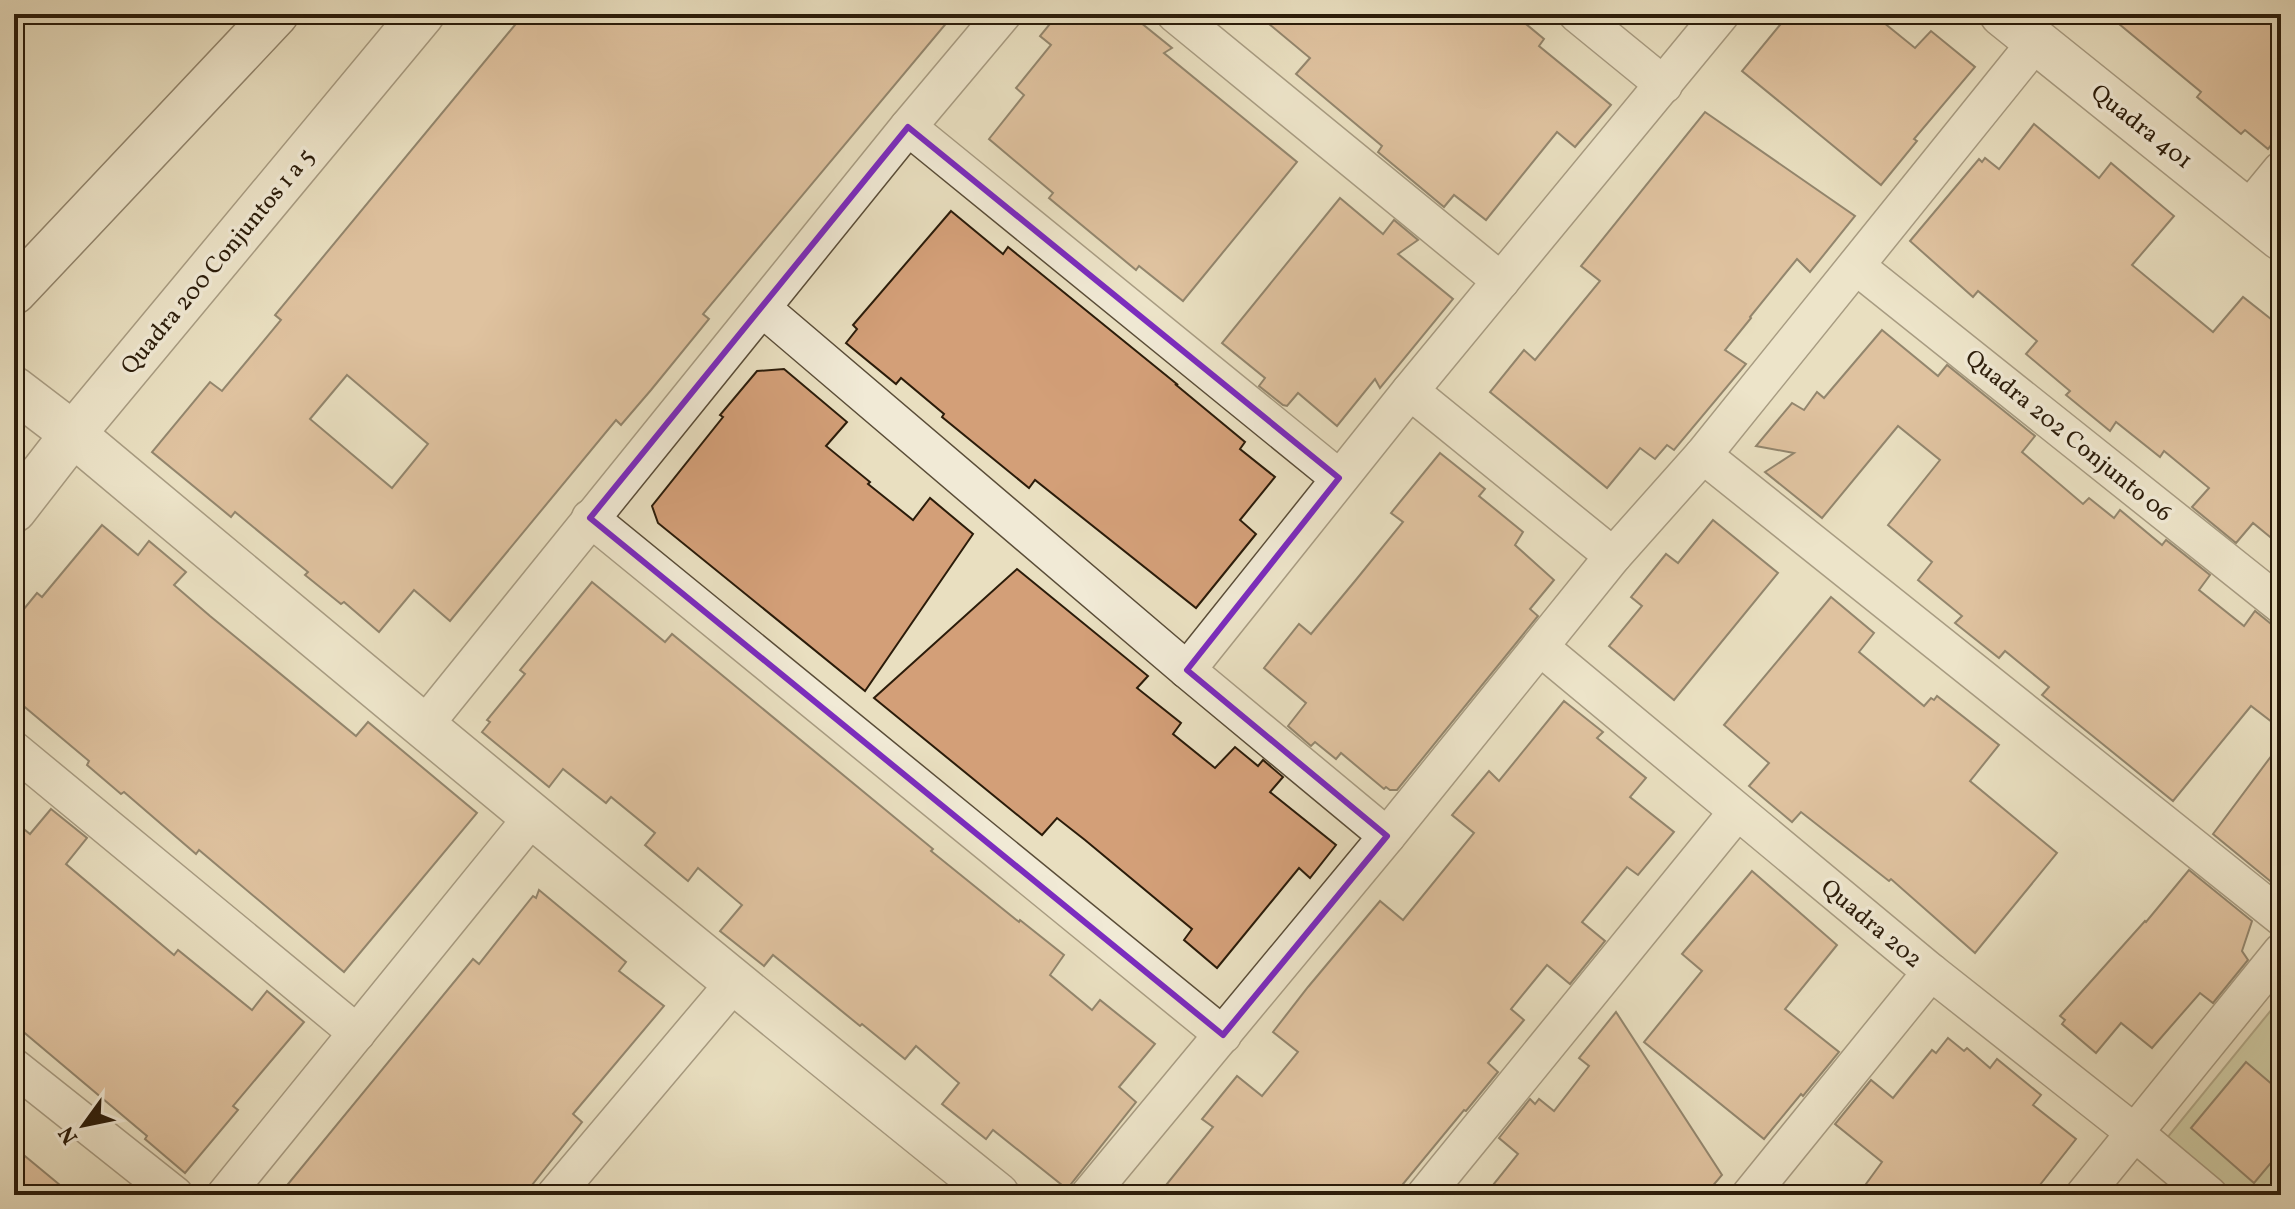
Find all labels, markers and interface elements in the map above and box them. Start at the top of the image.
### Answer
street label: Quadra 401 [2083,77,2199,178]
street label: Quadra 200 Conjuntos 1 a 5 [114,142,323,383]
street label: Quadra 202 Conjunto 06 [1957,342,2179,531]
street label: Quadra 202 [1813,872,1929,977]
north arrow [44,1085,124,1165]
text: N [52,1119,87,1150]

